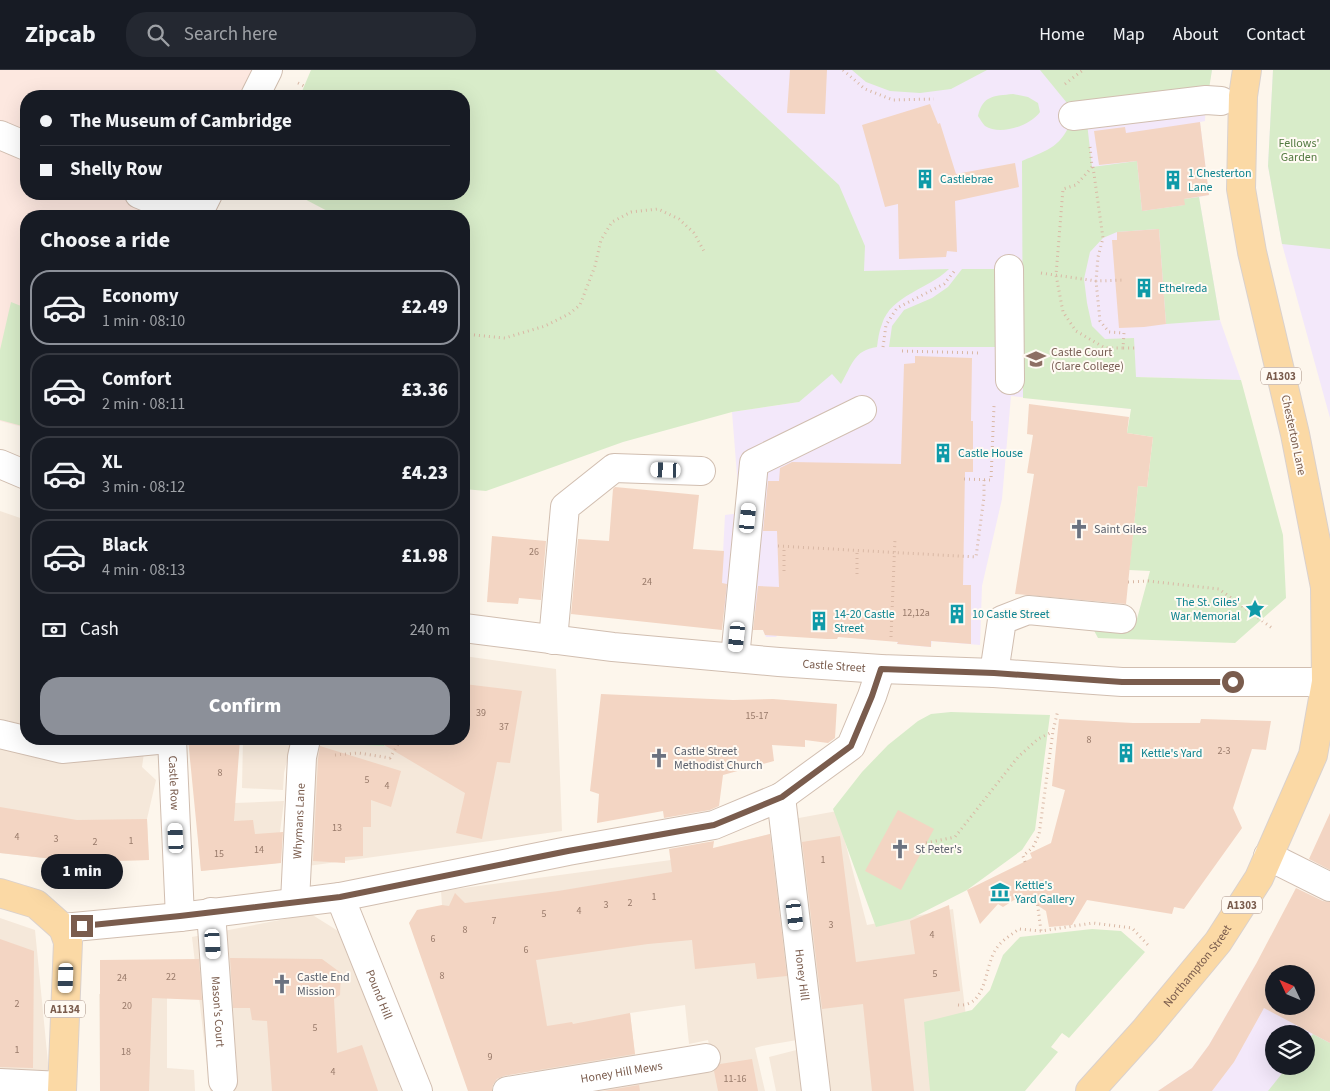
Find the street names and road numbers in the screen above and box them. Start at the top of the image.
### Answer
road number: A1303 [1261,368,1301,384]
street label: Chesterton Lane [1277,393,1310,477]
street label: Castle Street [802,656,866,677]
street label: Castle Row [164,755,183,811]
street label: Whymans Lane [289,783,310,860]
road number: A1303 [1222,896,1262,914]
street label: Northampton Street [1160,922,1236,1011]
street label: Honey Hill [790,948,813,1002]
street label: Pound Hill [361,967,396,1022]
street label: Mason's Court [207,976,229,1048]
road number: A1134 [45,1001,85,1018]
street label: Honey Hill Mews [579,1057,664,1088]

